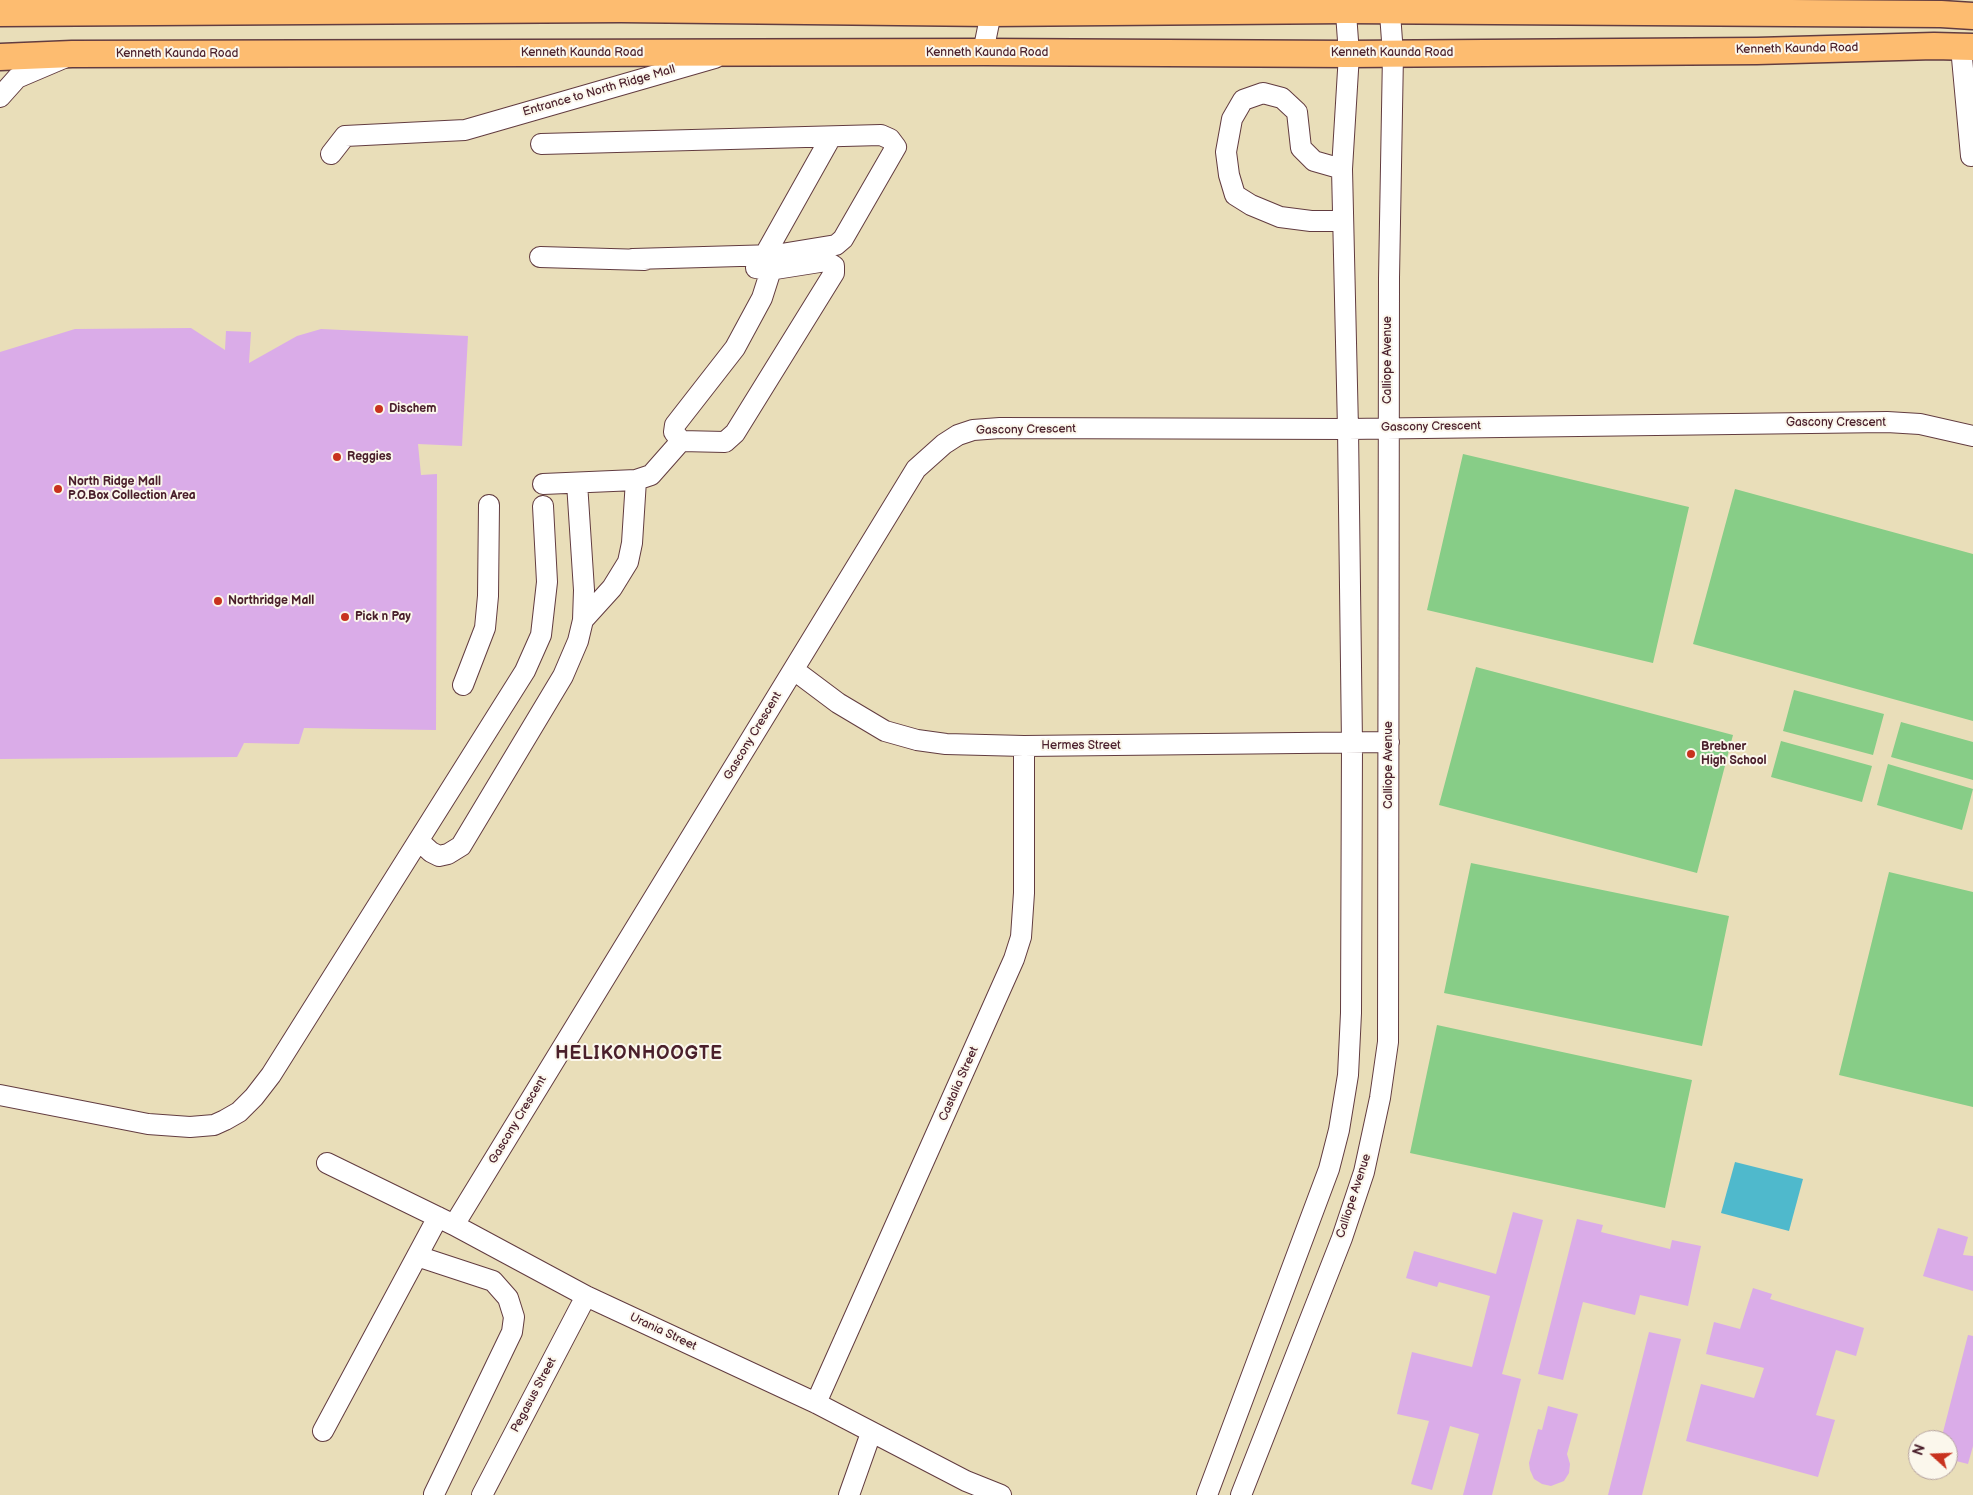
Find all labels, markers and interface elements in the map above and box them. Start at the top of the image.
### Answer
street label: Kenneth Kaunda Road [1736,41,1858,57]
street label: Kenneth Kaunda Road [521,46,643,60]
street label: Kenneth Kaunda Road [926,46,1048,60]
street label: Kenneth Kaunda Road [1331,46,1453,60]
street label: Kenneth Kaunda Road [116,47,238,61]
street label: Entrance to North Ridge Mall [521,62,677,120]
street label: Calliope Avenue [1381,316,1395,404]
place label: Dischem [389,402,436,416]
marker: Dischem [373,403,385,415]
street label: Gascony Crescent [1786,416,1886,430]
street label: Gascony Crescent [1381,419,1481,435]
street label: Gascony Crescent [976,422,1076,438]
place label: Reggies [347,450,391,464]
marker: Reggies [331,451,343,463]
place label: North Ridge Mall P.O.Box Collection Area [68,475,196,503]
marker: North Ridge Mall P.O.Box Collection Area [52,483,64,495]
place label: Northridge Mall [228,594,314,608]
marker: Northridge Mall [212,595,224,607]
place label: Pick n Pay [355,610,411,624]
marker: Pick n Pay [339,611,351,623]
street label: Gascony Crescent [721,689,785,783]
street label: Calliope Avenue [1382,721,1396,809]
street label: Hermes Street [1041,739,1121,753]
place label: Brebner High School [1701,740,1767,768]
marker: Brebner High School [1685,748,1697,760]
district label: HELIKONHOOGTE [554,1043,724,1065]
street label: Castalia Street [936,1045,982,1123]
street label: Gascony Crescent [486,1073,550,1167]
street label: Calliope Avenue [1334,1152,1374,1240]
street label: Urania Street [627,1310,699,1354]
street label: Pegasus Street [508,1355,560,1435]
north arrow [1908,1430,1958,1480]
text: N [1910,1442,1929,1458]

